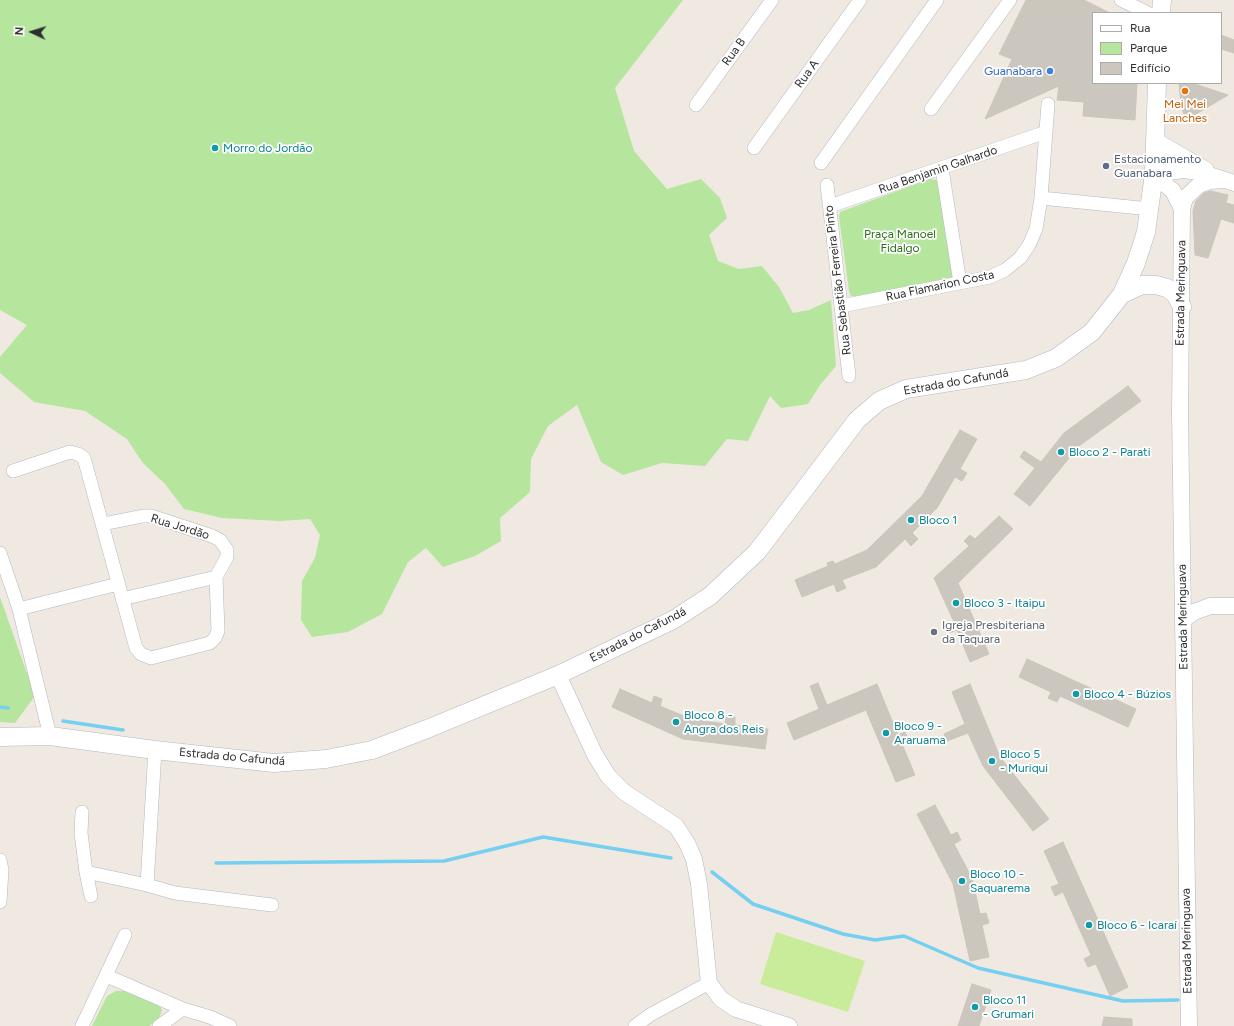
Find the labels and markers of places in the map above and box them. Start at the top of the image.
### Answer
place label: Guanabara [984,64,1042,78]
marker: Guanabara [1045,66,1055,76]
marker: Mei Mei Lanches [1180,86,1190,96]
place label: Mei Mei Lanches [1163,97,1207,125]
place label: Morro do Jordão [223,141,312,155]
marker: Morro do Jordão [210,143,220,153]
place label: Estacionamento Guanabara [1114,152,1201,180]
marker: Estacionamento Guanabara [1101,161,1111,171]
place label: Bloco 2 - Parati [1069,445,1150,459]
marker: Bloco 2 - Parati [1056,447,1066,457]
place label: Bloco 1 [919,513,957,527]
marker: Bloco 1 [906,515,916,525]
place label: Bloco 3 - Itaipu [964,596,1045,610]
marker: Bloco 3 - Itaipu [951,598,961,608]
place label: Igreja Presbiteriana da Taquara [942,618,1045,646]
marker: Igreja Presbiteriana da Taquara [929,627,939,637]
place label: Bloco 4 - Búzios [1084,687,1171,701]
marker: Bloco 4 - Búzios [1071,689,1081,699]
place label: Bloco 8 - Angra dos Reis [684,708,764,736]
marker: Bloco 8 - Angra dos Reis [671,717,681,727]
place label: Bloco 9 - Araruama [894,719,946,747]
marker: Bloco 9 - Araruama [881,728,891,738]
place label: Bloco 5 - Muriqui [1000,747,1048,775]
marker: Bloco 5 - Muriqui [987,756,997,766]
place label: Bloco 10 - Saquarema [970,867,1030,895]
marker: Bloco 10 - Saquarema [957,876,967,886]
place label: Bloco 6 - Icaraí [1097,918,1177,932]
marker: Bloco 6 - Icaraí [1084,920,1094,930]
place label: Bloco 11 - Grumari [983,993,1034,1021]
marker: Bloco 11 - Grumari [970,1002,980,1012]

